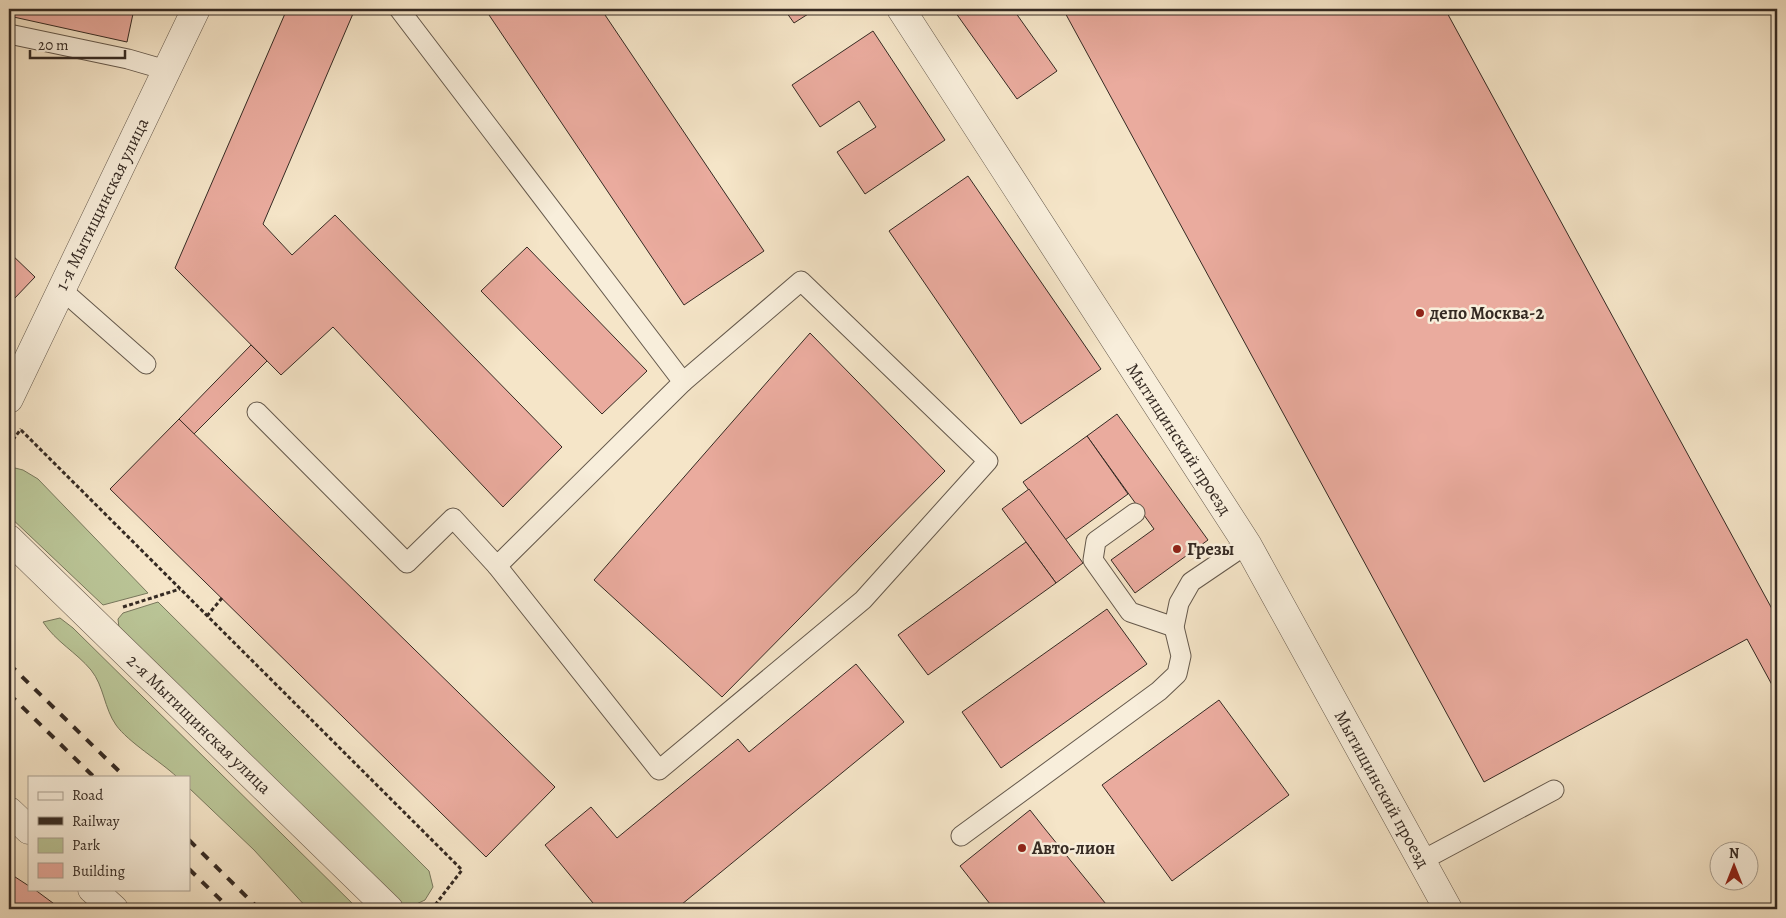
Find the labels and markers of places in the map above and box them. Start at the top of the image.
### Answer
place label: депо Москва-2 [1429,301,1544,325]
marker: депо Москва-2 [1414,307,1426,319]
place label: Грезы [1187,537,1234,561]
marker: Грезы [1171,543,1183,555]
place label: Авто-лион [1031,836,1115,860]
marker: Авто-лион [1016,842,1028,854]

